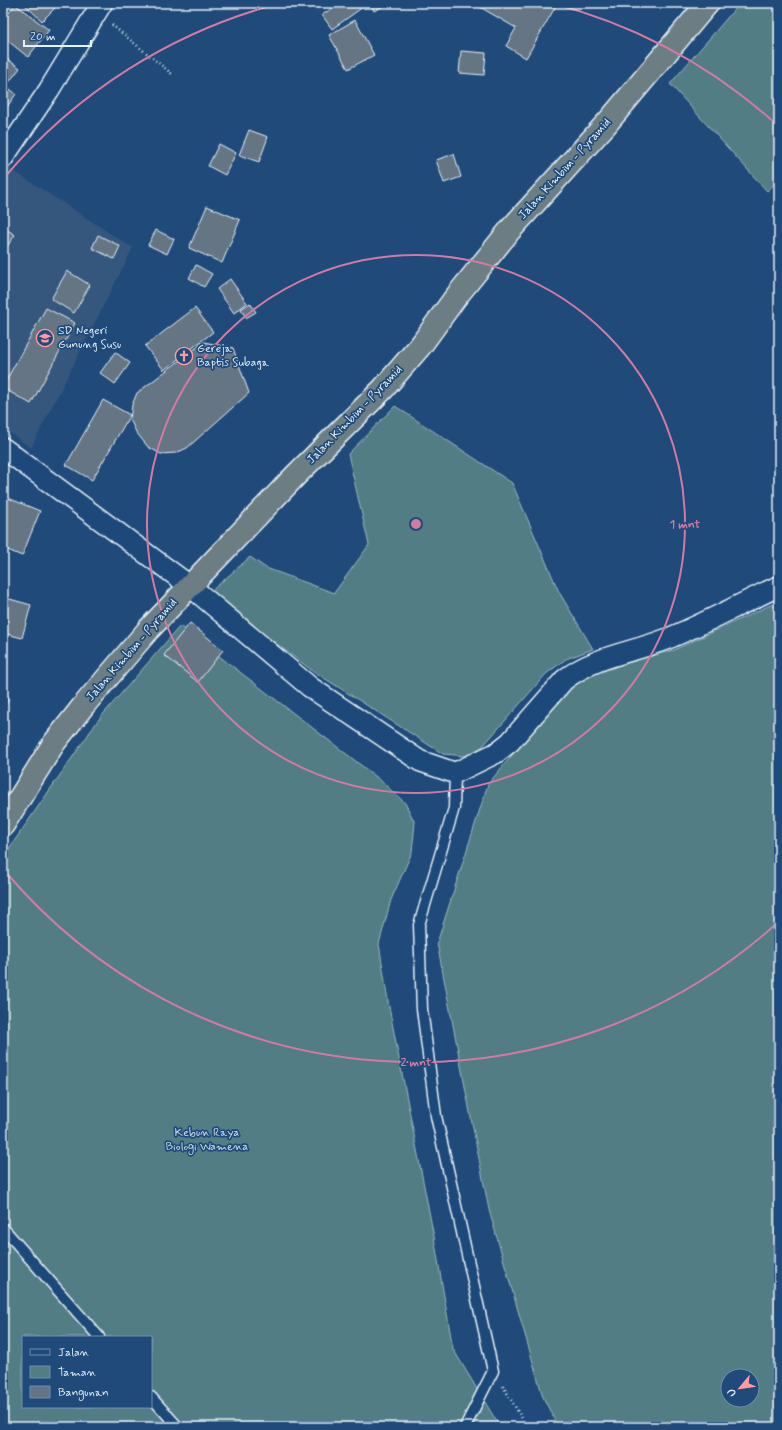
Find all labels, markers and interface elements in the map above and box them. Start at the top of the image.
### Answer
scale bar [24,22,91,48]
text: 20 m [30,29,56,45]
street label: Jalan Kimbim - Pyramid [515,115,615,223]
place label: SD Negeri Gunung Susu [58,323,121,353]
school or university icon: SD Negeri Gunung Susu [35,328,55,348]
place label: Gereja Baptis Subaga [197,341,270,371]
church icon: Gereja Baptis Subaga [174,346,194,366]
street label: Jalan Kimbim - Pyramid [304,362,406,468]
centre of rings [409,517,423,531]
text: 1 mnt [670,517,701,533]
street label: Jalan Kimbim - Pyramid [83,595,181,705]
text: 2 mnt [401,1055,432,1071]
park label: Kebun Raya Biologi Wamena [165,1125,249,1155]
legend [22,1336,152,1408]
text: Jalan [58,1345,90,1361]
text: Taman [58,1365,97,1381]
north arrow [720,1368,760,1408]
text: Bangunan [58,1385,109,1401]
text: U [724,1386,740,1399]

